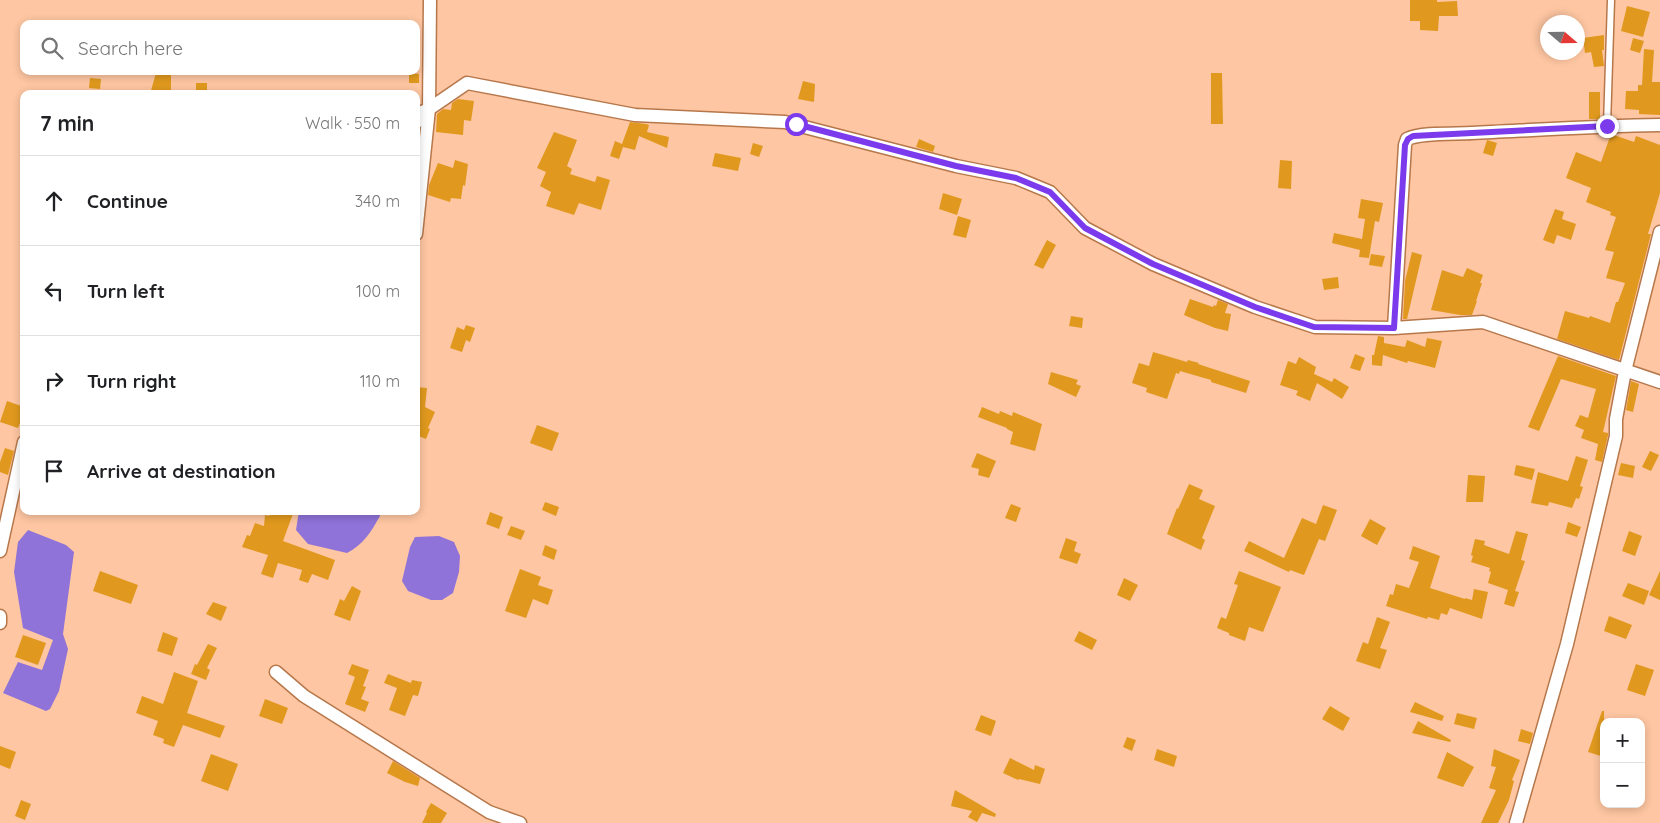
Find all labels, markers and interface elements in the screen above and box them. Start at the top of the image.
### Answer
north arrow [1540,15,1585,60]
search box [20,20,420,75]
icon: search [38,34,66,62]
text: Search here [78,36,183,60]
text: 7 min [40,110,94,136]
text: Walk · 550 m [305,113,400,133]
route start [785,113,808,136]
route end [1596,115,1619,138]
icon: ahead [40,187,68,215]
text: Continue [87,189,168,213]
text: 340 m [355,191,400,211]
icon: left [40,277,68,305]
text: Turn left [87,279,165,303]
text: 100 m [356,281,400,301]
icon: right [40,367,68,395]
text: Turn right [87,369,176,393]
text: 110 m [360,371,400,391]
icon: arrive [40,457,68,485]
text: Arrive at destination [87,459,276,483]
map controls [1600,718,1645,808]
button: + [1600,718,1645,763]
button: − [1600,763,1645,808]

